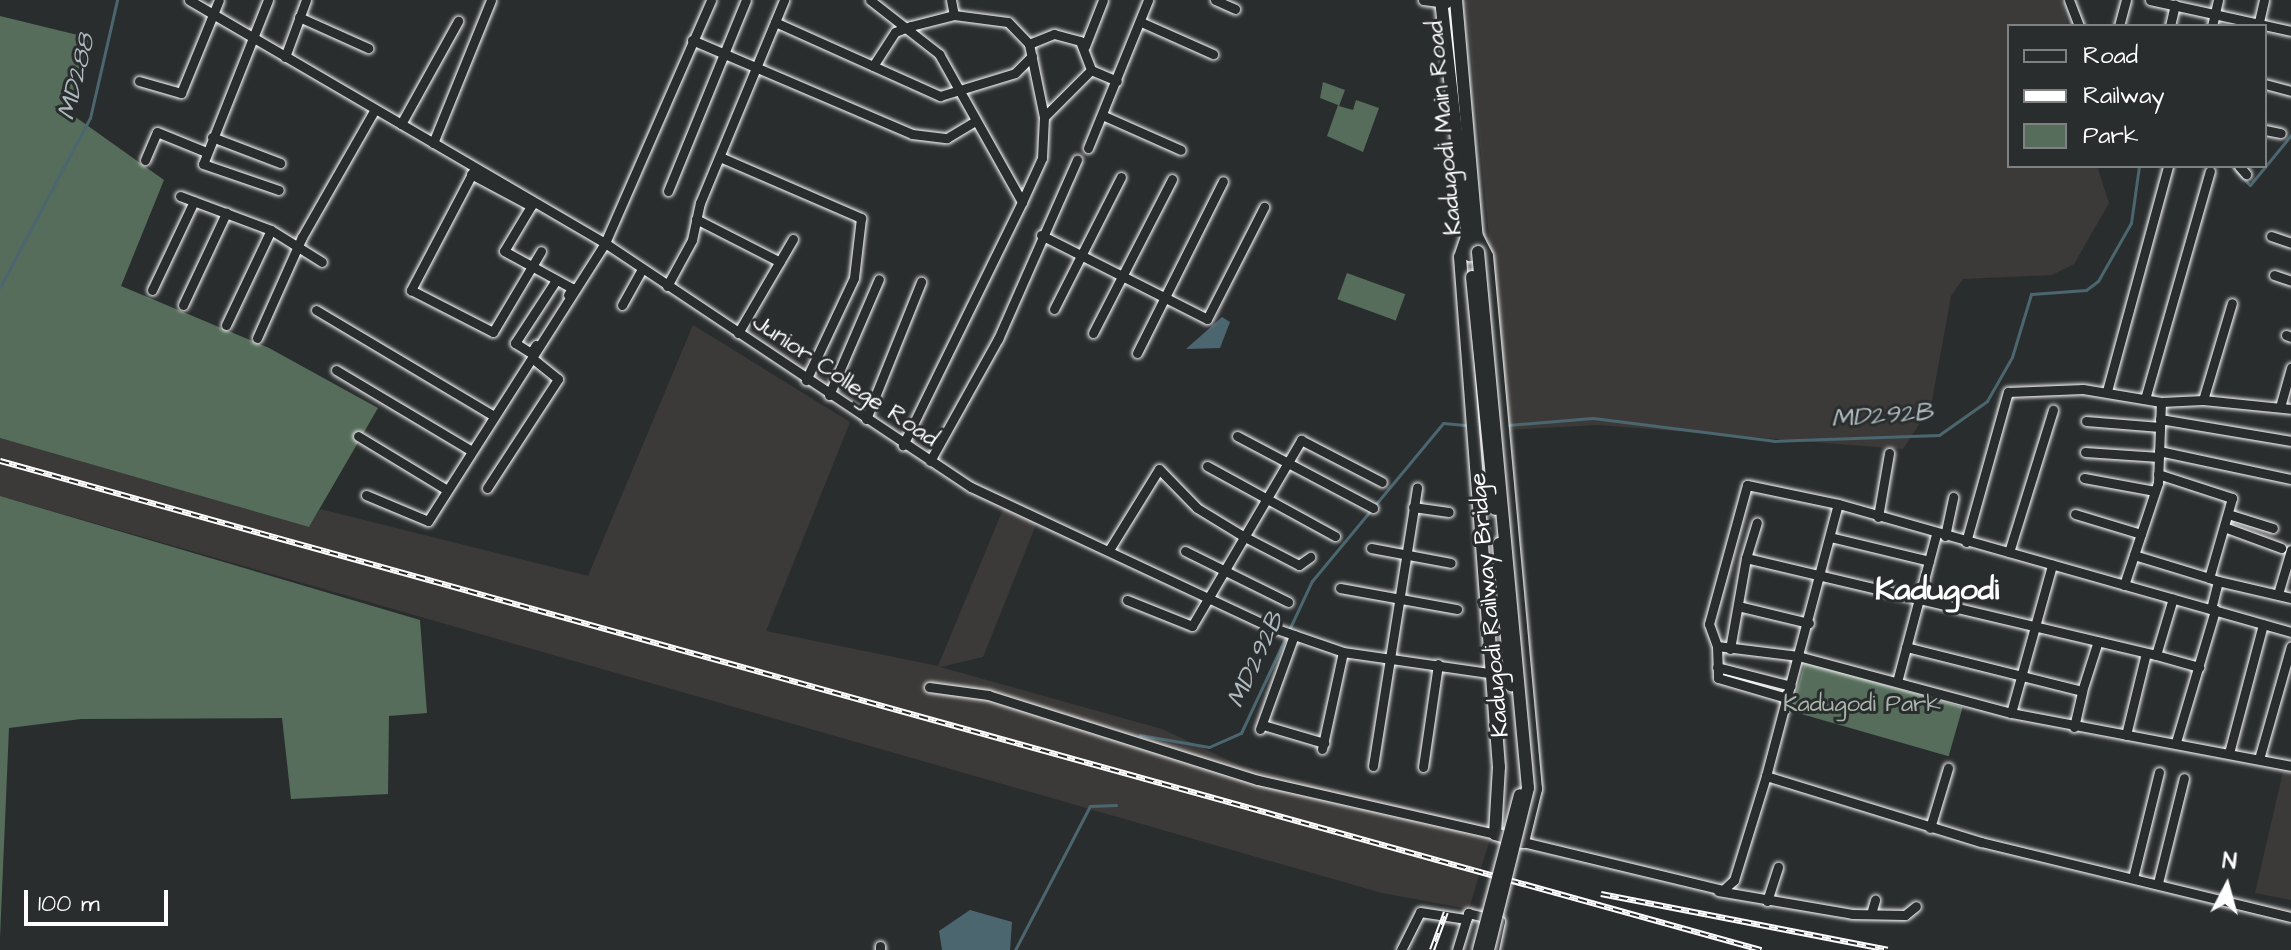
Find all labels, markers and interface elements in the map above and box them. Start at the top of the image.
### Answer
street label: Kadugodi Main Road [1421,20,1469,236]
legend [2007,24,2267,168]
water label: MD288 [51,31,103,123]
text: Road [2083,39,2138,73]
text: Railway [2083,79,2165,113]
text: Park [2083,119,2139,153]
street label: Junior College Road [747,308,943,454]
water label: MD292B [1830,397,1934,435]
street label: Kadugodi Railway Bridge [1464,472,1516,738]
district label: Kadugodi [1875,571,1999,609]
water label: MD292B [1220,607,1292,713]
park label: Kadugodi Park [1783,691,1941,719]
text: N [2221,845,2238,878]
north arrow [2187,846,2267,926]
scale bar [28,874,172,924]
text: 100 m [38,887,100,921]

